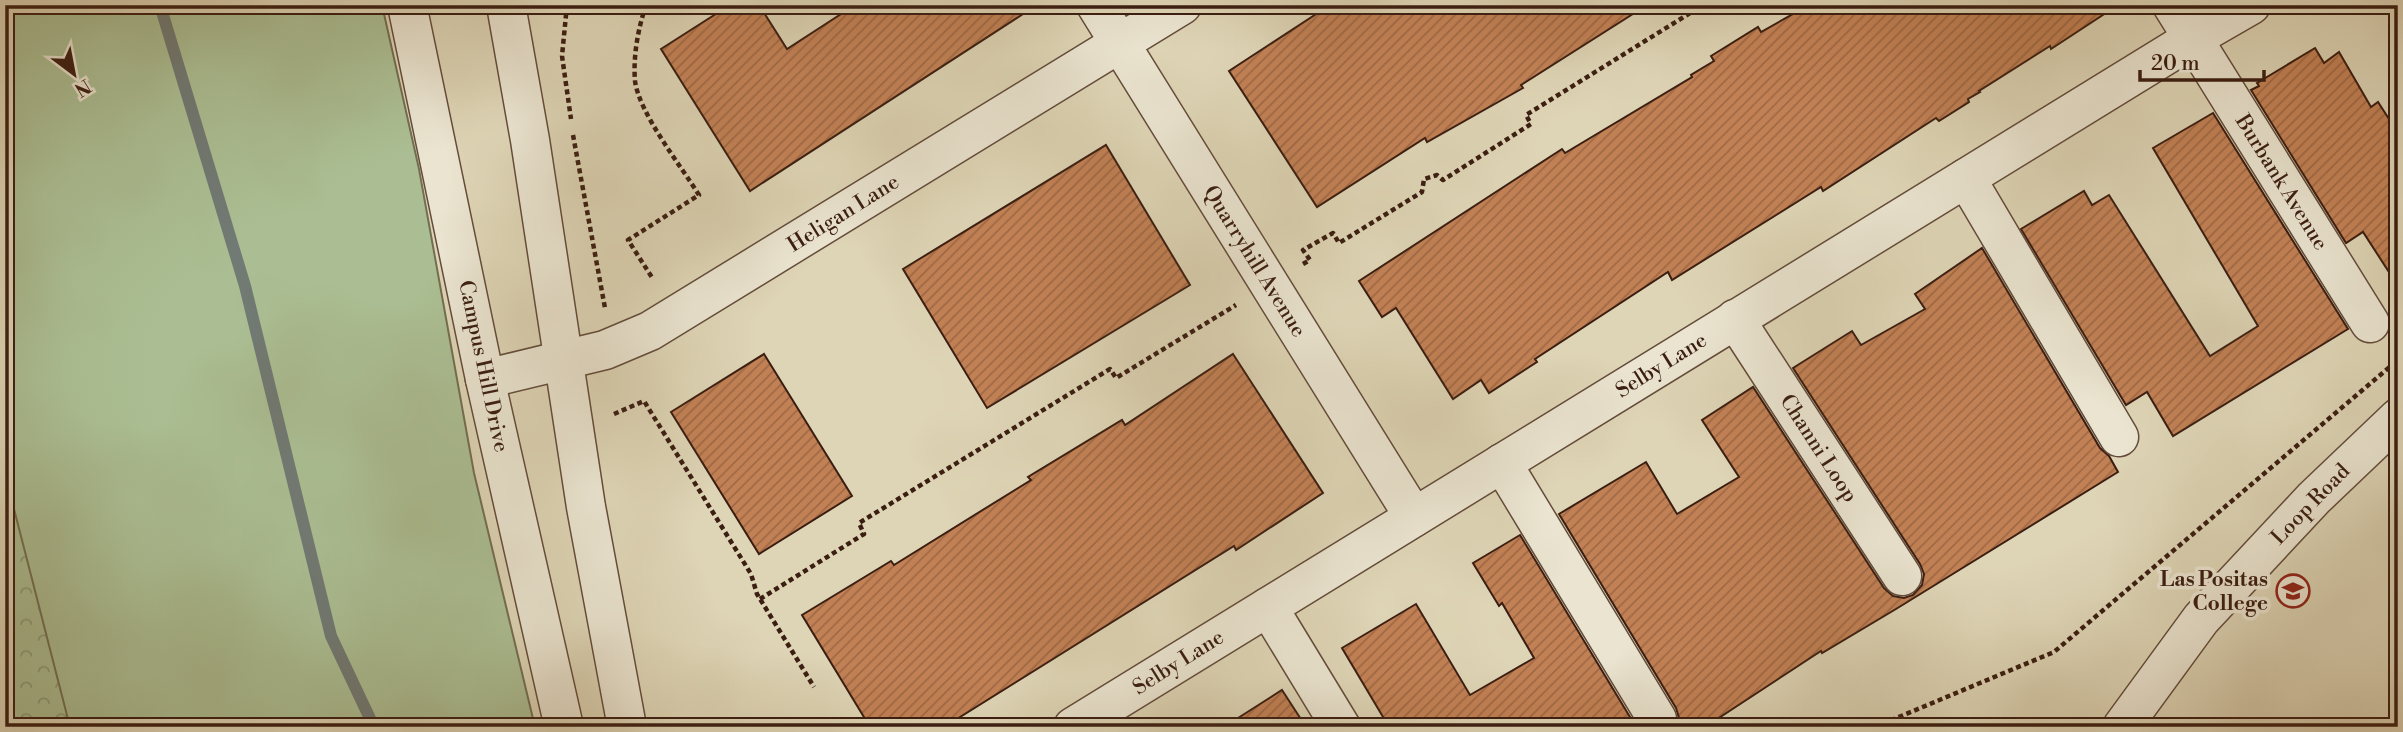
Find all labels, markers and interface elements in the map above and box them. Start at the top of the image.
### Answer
north arrow [38,38,108,108]
scale bar [2140,38,2265,82]
text: 20 m [2151,51,2200,77]
text: N [70,73,95,102]
street label: Burbank Avenue [2228,109,2333,255]
street label: Heligan Lane [783,169,904,258]
street label: Quarryhill Avenue [1197,181,1311,342]
street label: Campus Hill Drive [452,278,514,454]
street label: Selby Lane [1611,328,1712,404]
street label: Channi Loop [1774,390,1863,507]
street label: Loop Road [2266,459,2356,551]
place label: Las Positas College [2160,567,2268,617]
school or university icon: Las Positas College [2274,572,2312,610]
street label: Selby Lane [1128,625,1229,701]

